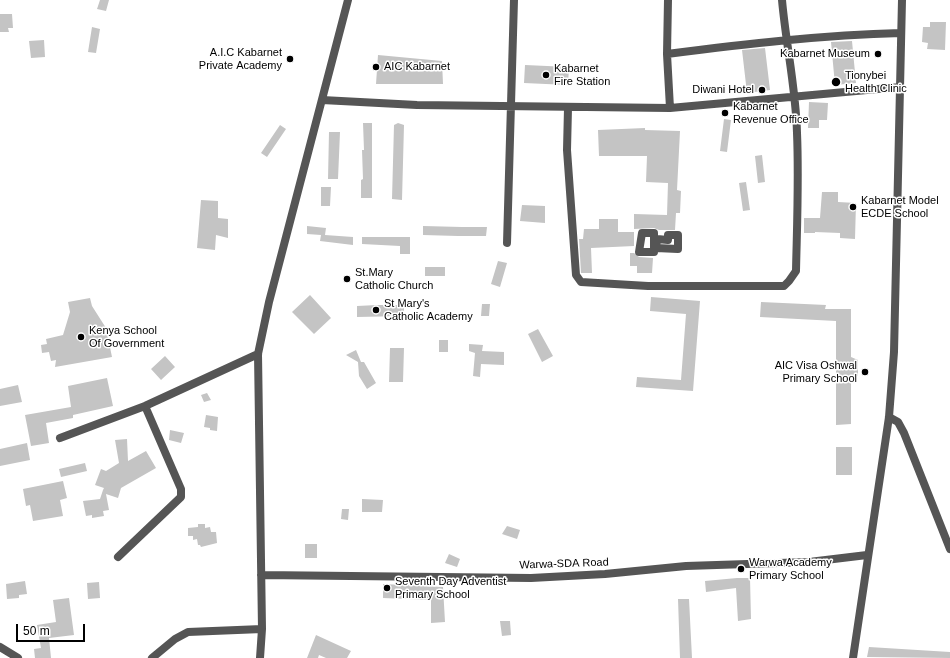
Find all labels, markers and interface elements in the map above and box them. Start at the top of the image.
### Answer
place label: A.I.C Kabarnet Private Academy [199,46,282,72]
place label: Kabarnet Museum [780,47,870,61]
marker: Kabarnet Museum [873,49,883,59]
marker: A.I.C Kabarnet Private Academy [285,54,295,64]
place label: AIC Kabarnet [384,60,450,74]
marker: AIC Kabarnet [371,62,381,72]
place label: Kabarnet Fire Station [554,62,610,88]
place label: Tionybei Health Clinic [845,69,907,95]
marker: Kabarnet Fire Station [541,70,551,80]
marker: Tionybei Health Clinic [830,76,842,88]
place label: Diwani Hotel [692,83,754,97]
marker: Diwani Hotel [757,85,767,95]
place label: Kabarnet Revenue Office [733,100,809,126]
marker: Kabarnet Revenue Office [720,108,730,118]
place label: Kabarnet Model ECDE School [861,194,939,220]
marker: Kabarnet Model ECDE School [848,202,858,212]
place label: St.Mary Catholic Church [355,266,433,292]
marker: St.Mary Catholic Church [342,274,352,284]
place label: St Mary's Catholic Academy [384,297,473,323]
marker: St Mary's Catholic Academy [371,305,381,315]
place label: Kenya School Of Government [89,324,164,350]
marker: Kenya School Of Government [76,332,86,342]
place label: AIC Visa Oshwal Primary School [775,359,857,385]
marker: AIC Visa Oshwal Primary School [860,367,870,377]
street label: Warwa-SDA Road [519,556,609,572]
place label: Warwa Academy Primary School [749,556,832,582]
marker: Warwa Academy Primary School [736,564,746,574]
place label: Seventh Day Adventist Primary School [395,575,506,601]
marker: Seventh Day Adventist Primary School [382,583,392,593]
scale bar [18,616,87,642]
text: 50 m [23,624,50,638]

